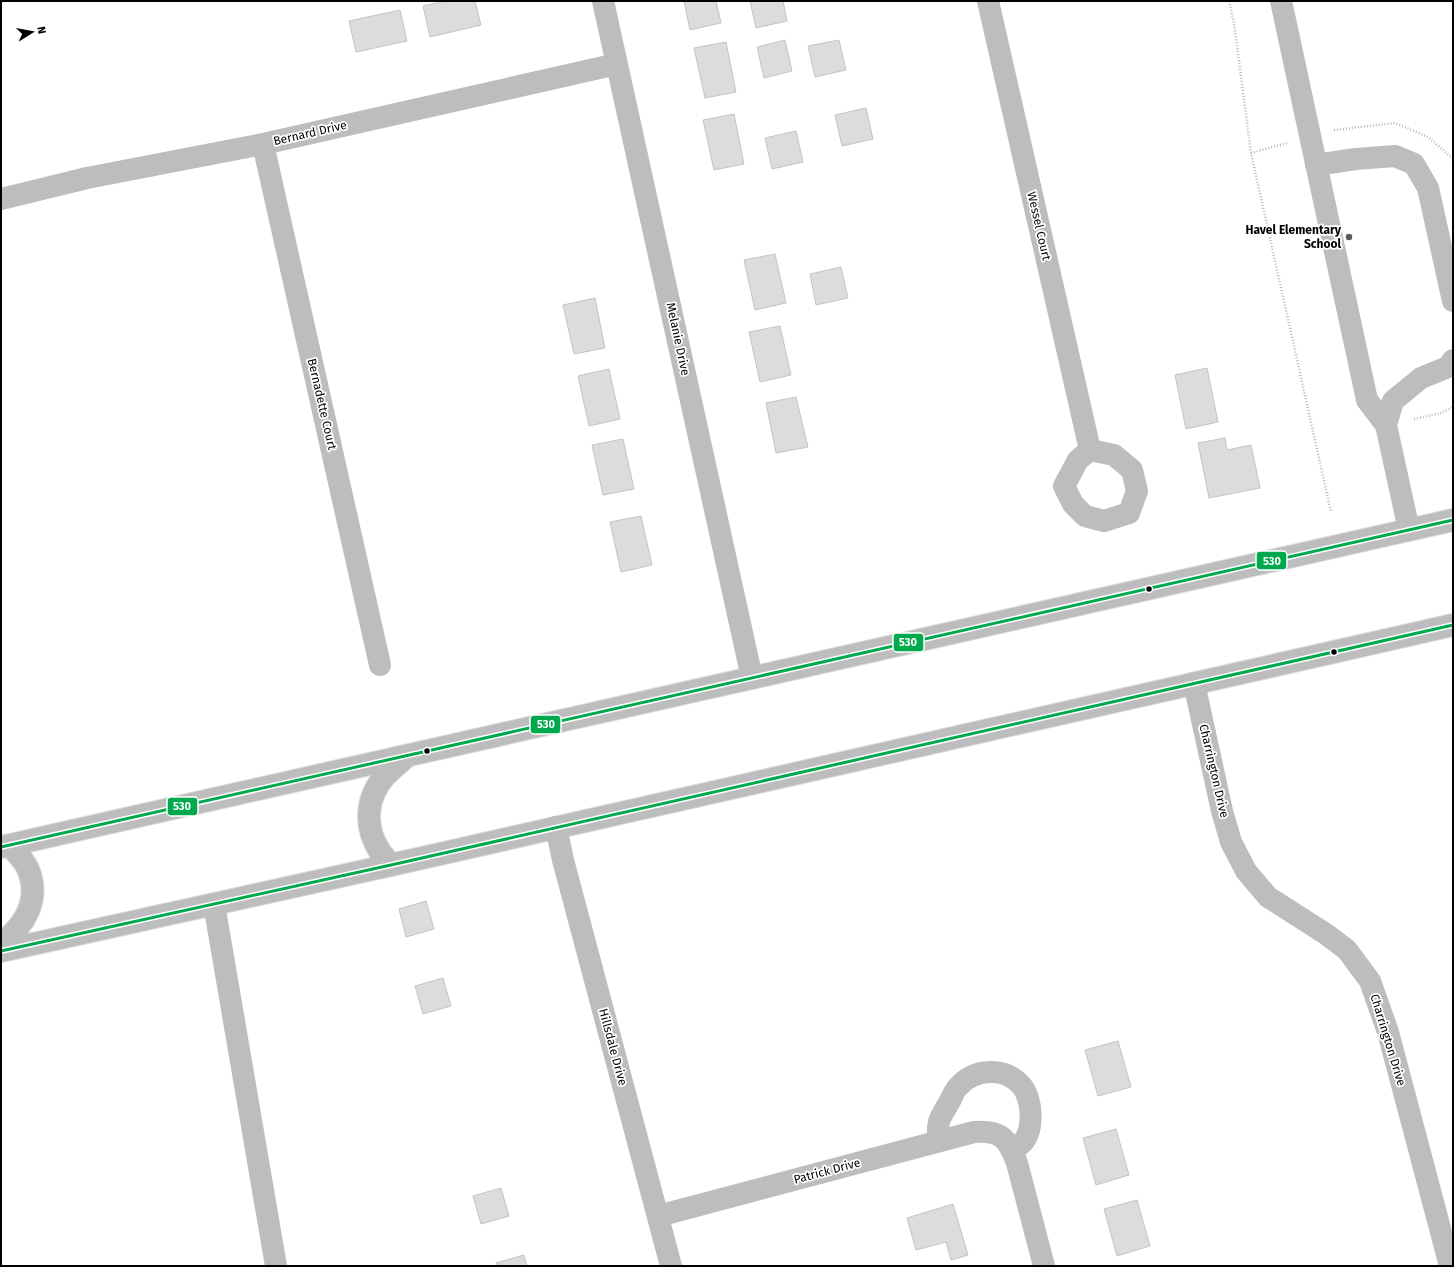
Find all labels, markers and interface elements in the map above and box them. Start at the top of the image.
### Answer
north arrow [12,12,52,52]
text: N [34,25,48,35]
street label: Bernard Drive [272,118,348,148]
street label: Wessel Court [1024,190,1054,262]
place label: Havel Elementary School [1245,223,1342,251]
marker: Havel Elementary School [1344,232,1354,242]
street label: Melanie Drive [663,301,693,377]
street label: Bernadette Court [305,357,339,452]
line badge: 530 [1256,551,1287,570]
text: 530 [1263,555,1282,568]
unlabelled marker [1144,584,1154,594]
line badge: 530 [893,633,924,652]
text: 530 [899,636,918,649]
unlabelled marker [1329,647,1339,657]
line badge: 530 [530,715,561,734]
text: 530 [537,718,556,731]
street label: Charrington Drive [1196,723,1232,819]
unlabelled marker [422,746,432,756]
line badge: 530 [167,797,198,816]
text: 530 [173,800,192,813]
street label: Charrington Drive [1367,992,1409,1088]
street label: Hillsdale Drive [596,1007,630,1087]
street label: Patrick Drive [792,1155,862,1187]

